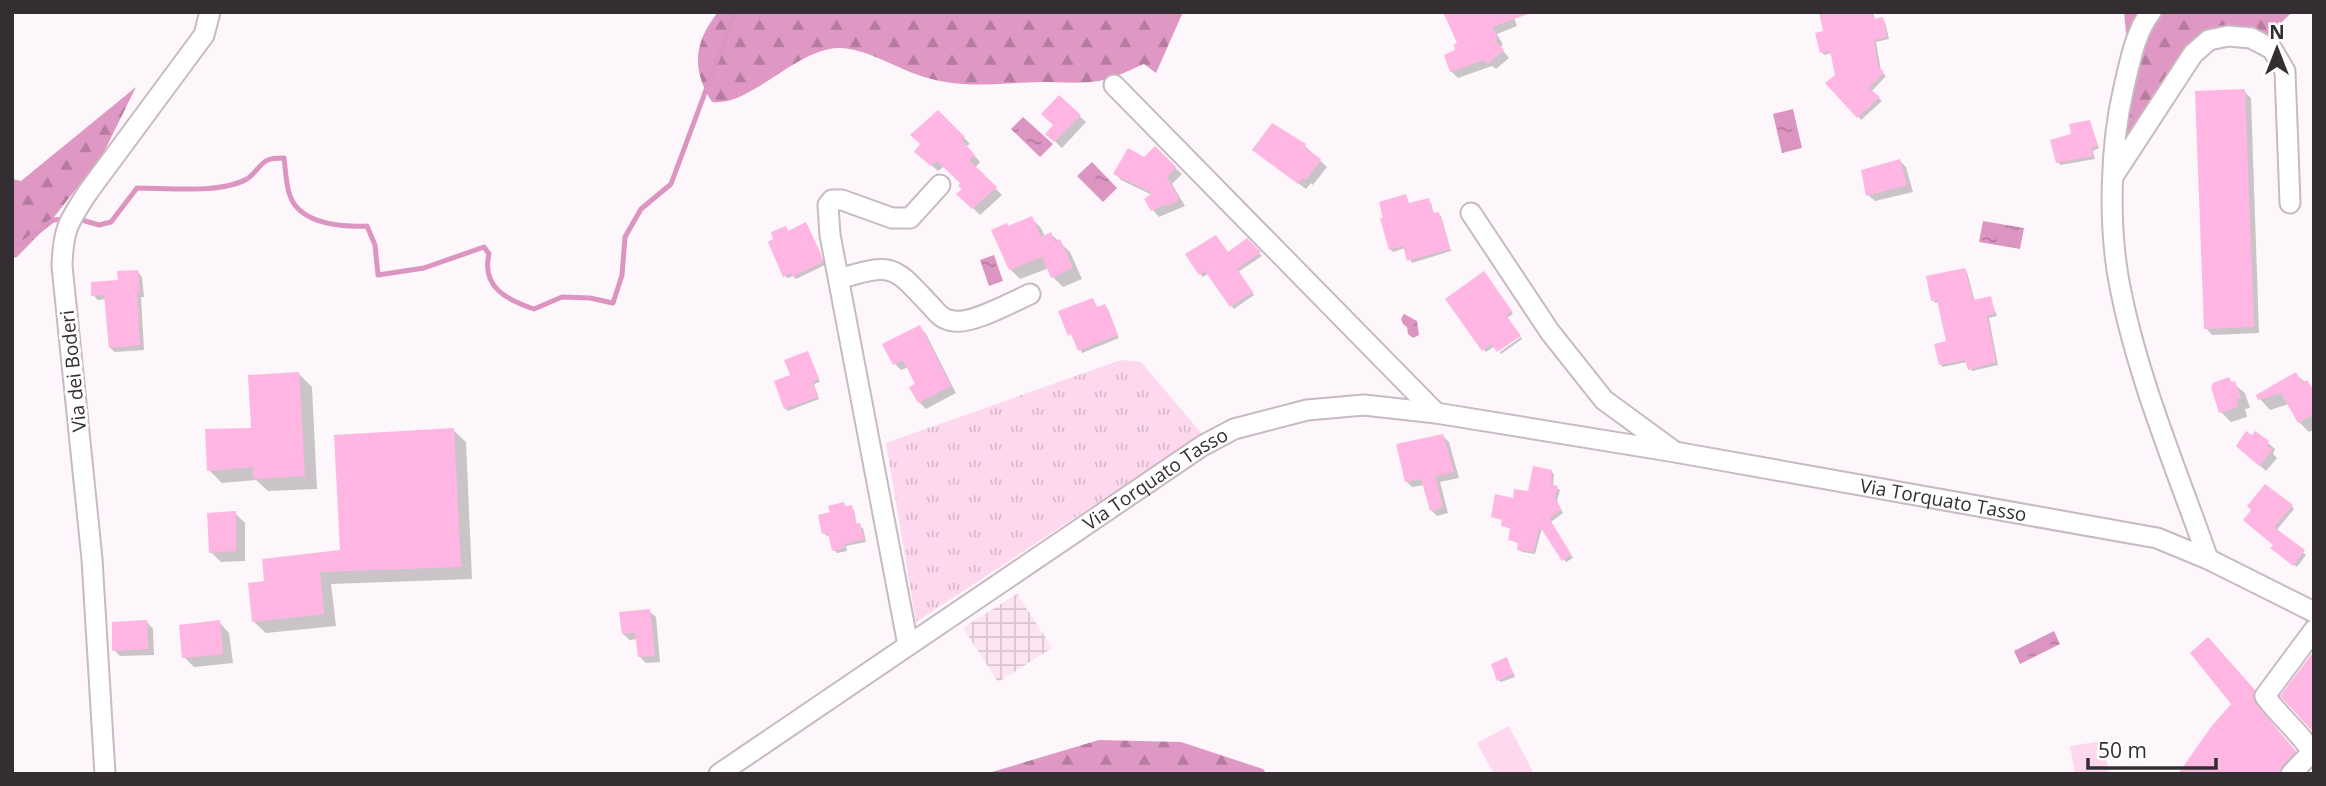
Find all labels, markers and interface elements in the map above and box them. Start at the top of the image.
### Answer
north arrow [2242,14,2312,84]
text: N [2269,19,2285,45]
street label: Via dei Boderi [54,309,92,433]
street label: Via Torquato Tasso [1078,422,1232,536]
street label: Via Torquato Tasso [1858,472,2029,528]
scale bar [2088,726,2216,770]
text: 50 m [2098,736,2147,764]

